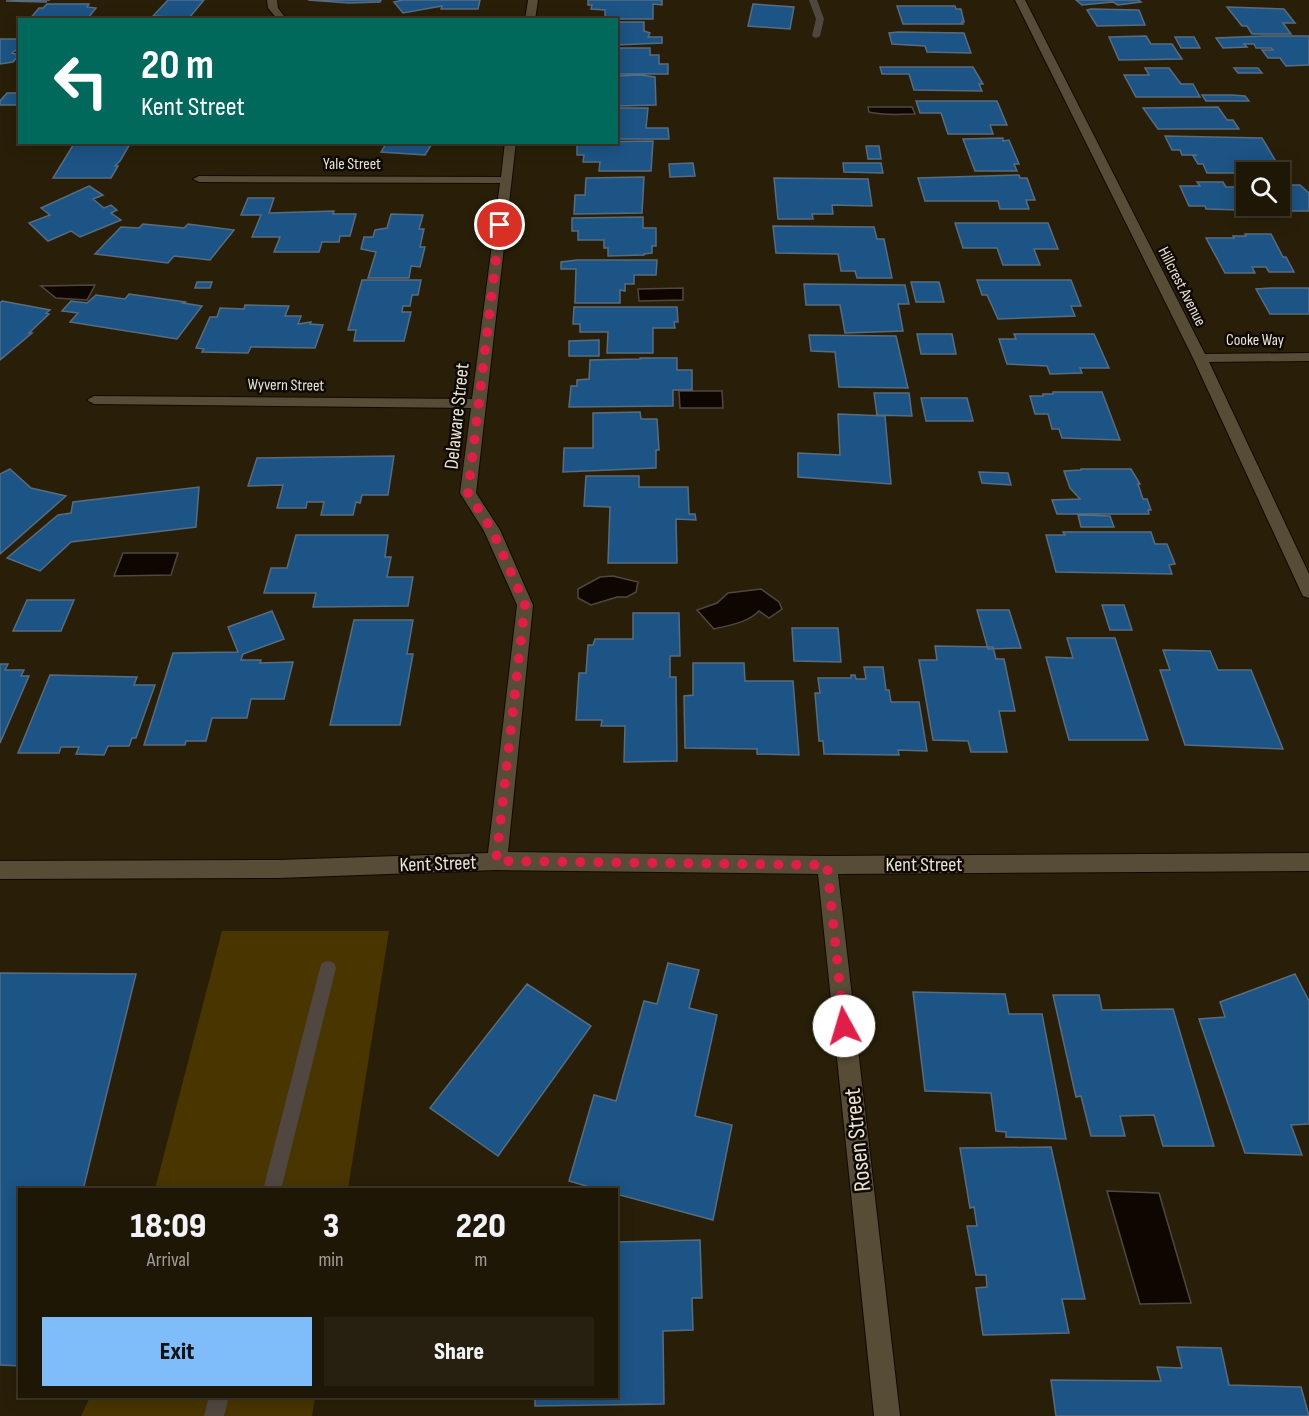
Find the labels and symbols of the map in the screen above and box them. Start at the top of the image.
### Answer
street label: Yale Street [323,155,381,174]
pin [474,199,525,250]
street label: Hillcrest Avenue [1154,244,1210,329]
street label: Cooke Way [1226,331,1284,350]
street label: Delaware Street [439,362,475,470]
street label: Wyvern Street [247,375,325,396]
street label: Kent Street [399,851,477,877]
street label: Kent Street [886,853,962,877]
position arrow [812,994,876,1058]
street label: Rosen Street [838,1087,877,1193]

